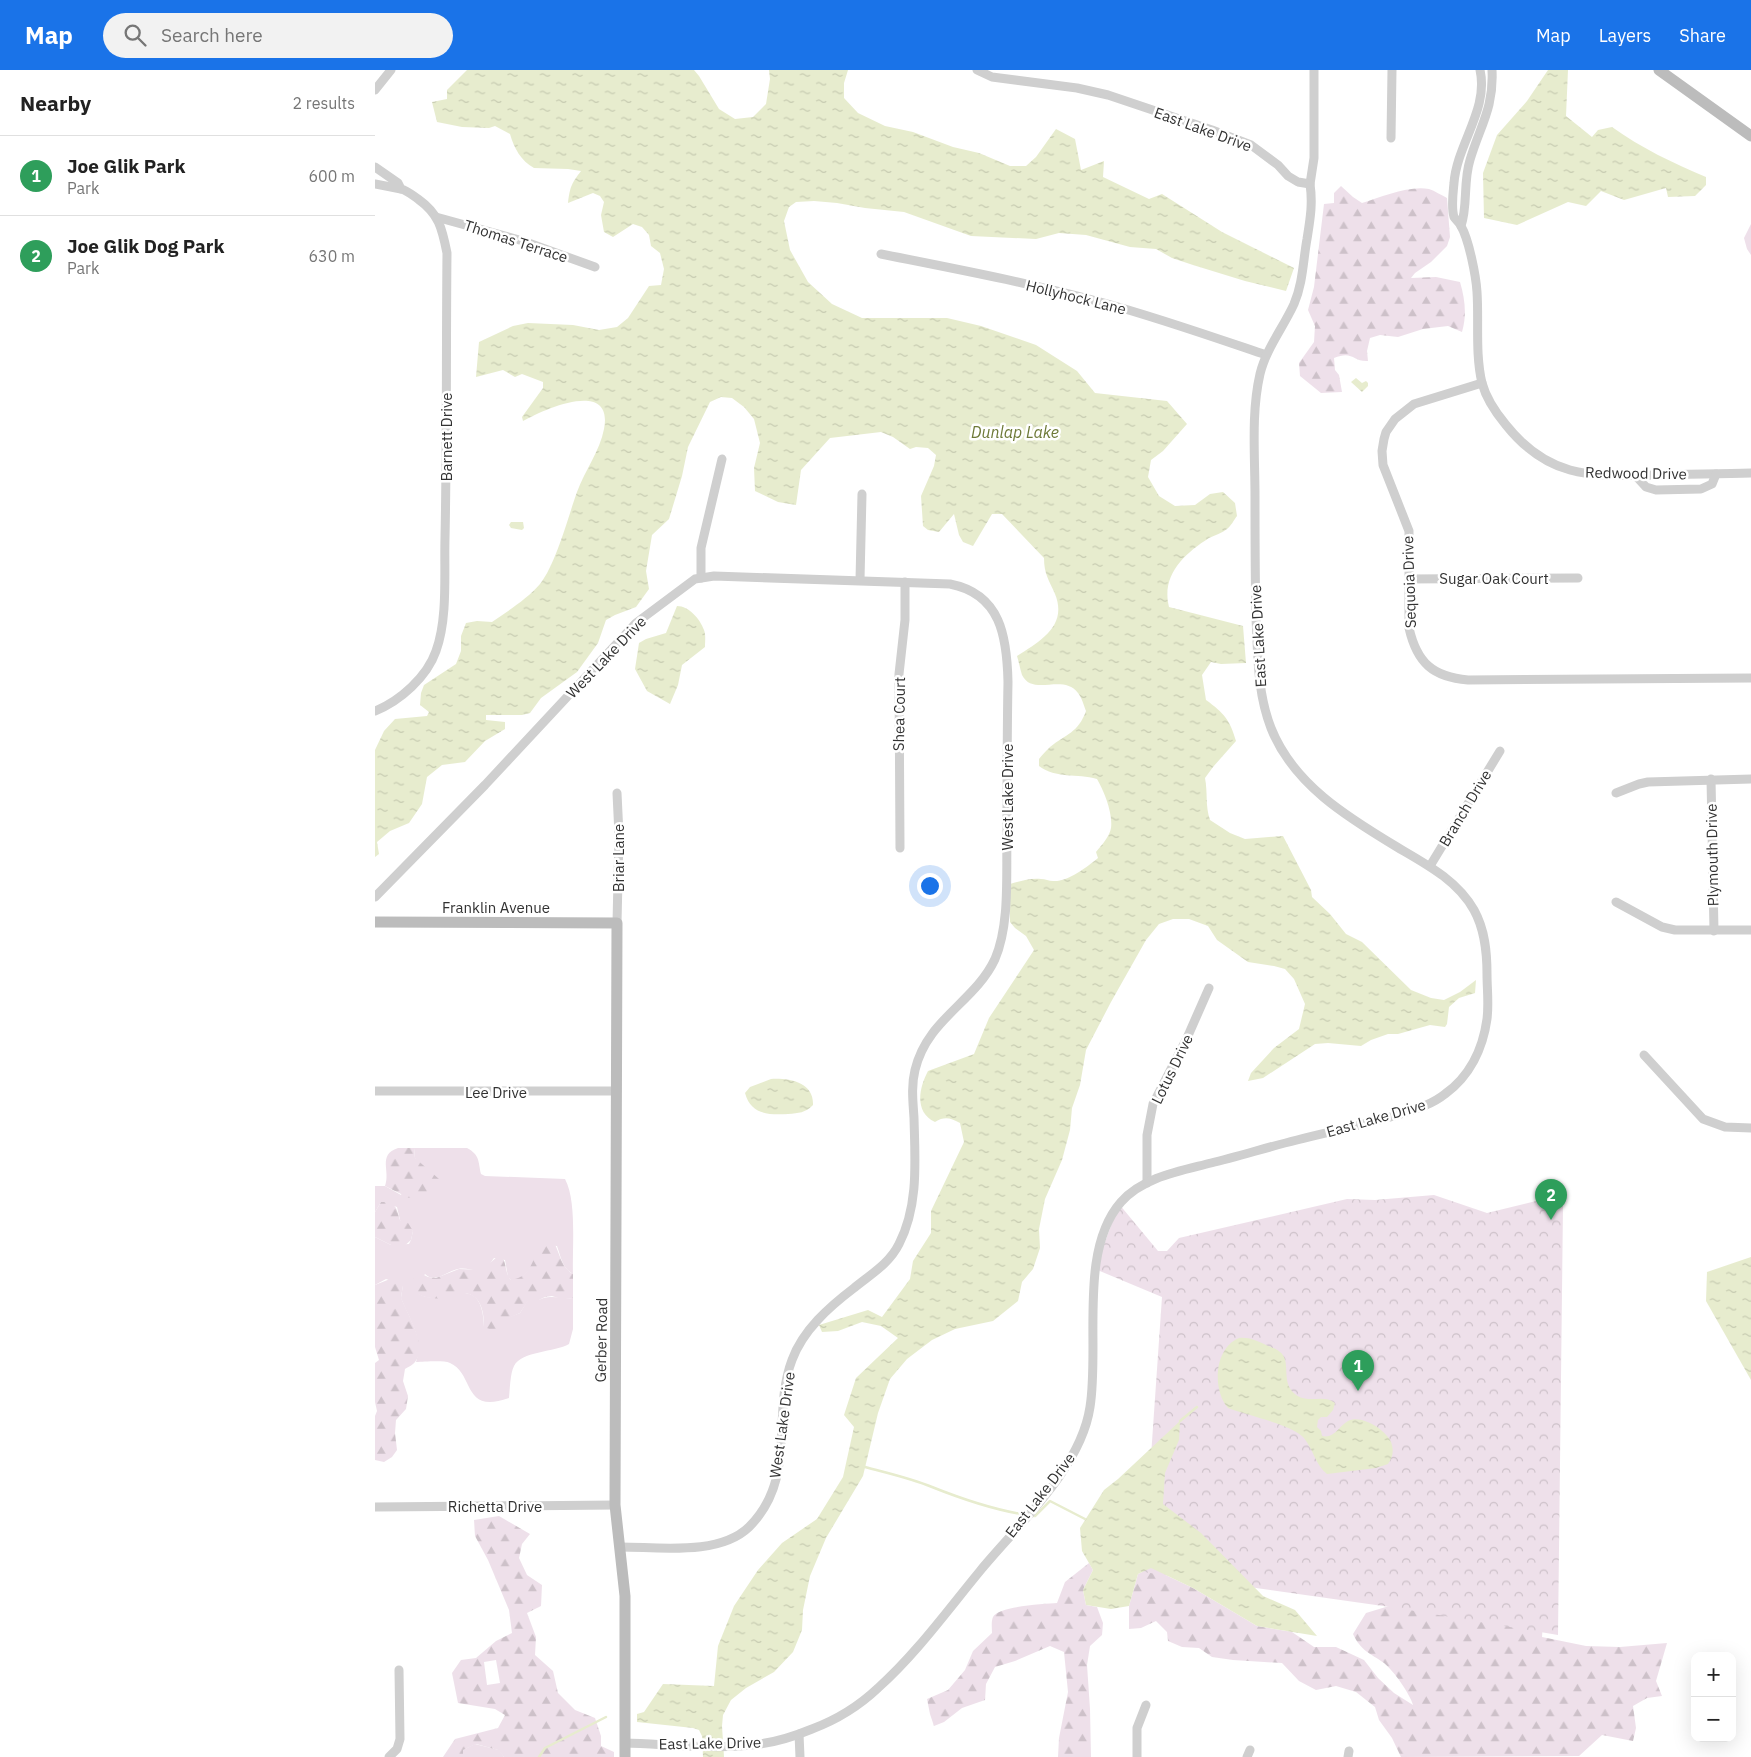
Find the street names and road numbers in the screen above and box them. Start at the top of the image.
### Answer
street label: East Lake Drive [1152,103,1254,155]
street label: Thomas Terrace [462,215,570,267]
street label: Hollyhock Lane [1024,275,1128,319]
street label: Barnett Drive [437,393,456,481]
street label: Redwood Drive [1585,463,1687,483]
street label: Sequoia Drive [1398,535,1420,629]
street label: Sugar Oak Court [1439,569,1549,588]
street label: East Lake Drive [1246,584,1270,688]
street label: West Lake Drive [562,612,650,702]
street label: Shea Court [889,677,909,751]
street label: West Lake Drive [998,743,1017,851]
street label: Branch Drive [1435,766,1495,850]
street label: Plymouth Drive [1702,804,1722,906]
street label: Briar Lane [609,824,628,892]
street label: Franklin Avenue [442,898,550,917]
street label: Lotus Drive [1147,1031,1197,1107]
street label: Lee Drive [465,1083,527,1102]
street label: East Lake Drive [1324,1095,1428,1141]
street label: Gerber Road [591,1298,611,1382]
street label: West Lake Drive [765,1371,799,1479]
street label: East Lake Drive [1001,1449,1079,1541]
street label: Richetta Drive [448,1497,542,1516]
street label: East Lake Drive [659,1733,761,1753]

